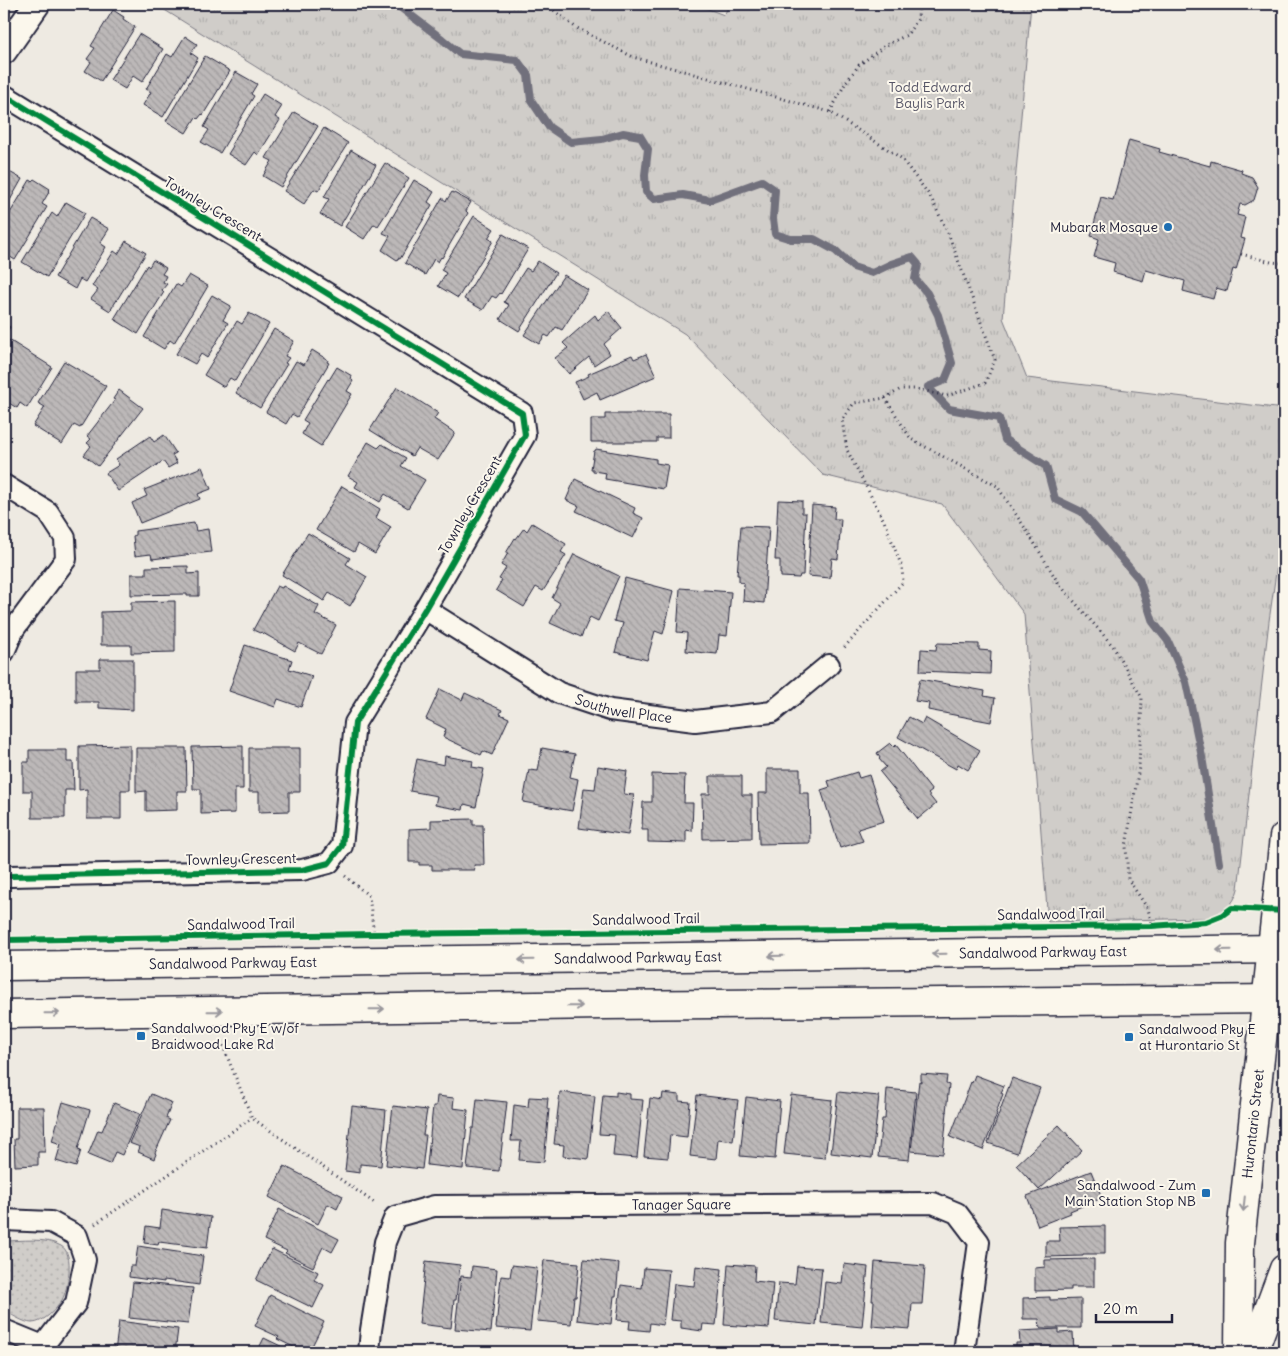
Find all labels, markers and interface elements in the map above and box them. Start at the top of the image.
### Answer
park label: Todd Edward Baylis Park [888,78,972,112]
street label: Townley Crescent [161,173,265,245]
place label: Mubarak Mosque [1050,218,1158,236]
marker: Mubarak Mosque [1162,221,1174,233]
street label: Townley Crescent [435,452,506,557]
street label: Southwell Place [573,690,673,727]
street label: Townley Crescent [185,849,297,869]
street label: Sandalwood Trail [997,904,1105,924]
street label: Sandalwood Trail [592,909,700,929]
street label: Sandalwood Trail [187,914,295,934]
street label: Sandalwood Parkway East [959,942,1127,962]
one-way arrow [1216,945,1232,955]
street label: Sandalwood Parkway East [554,947,722,968]
one-way arrow [931,949,947,959]
one-way arrow [768,951,784,961]
street label: Sandalwood Parkway East [149,953,317,973]
one-way arrow [518,955,534,964]
one-way arrow [567,1001,583,1010]
one-way arrow [369,1004,385,1014]
one-way arrow [206,1006,223,1016]
one-way arrow [44,1008,60,1018]
place label: Sandalwood Pky E w/of Braidwood Lake Rd [151,1019,299,1053]
place label: Sandalwood Pky E at Hurontario St [1139,1020,1256,1054]
marker: Sandalwood Pky E w/of Braidwood Lake Rd [135,1030,147,1042]
marker: Sandalwood Pky E at Hurontario St [1123,1031,1135,1043]
street label: Hurontario Street [1238,1068,1268,1179]
place label: Sandalwood - Zum Main Station Stop NB [1064,1176,1196,1210]
marker: Sandalwood - Zum Main Station Stop NB [1200,1187,1212,1199]
street label: Tanager Square [632,1195,731,1214]
one-way arrow [1239,1195,1249,1211]
scale bar [1096,1291,1172,1323]
text: 20 m [1103,1299,1138,1318]

